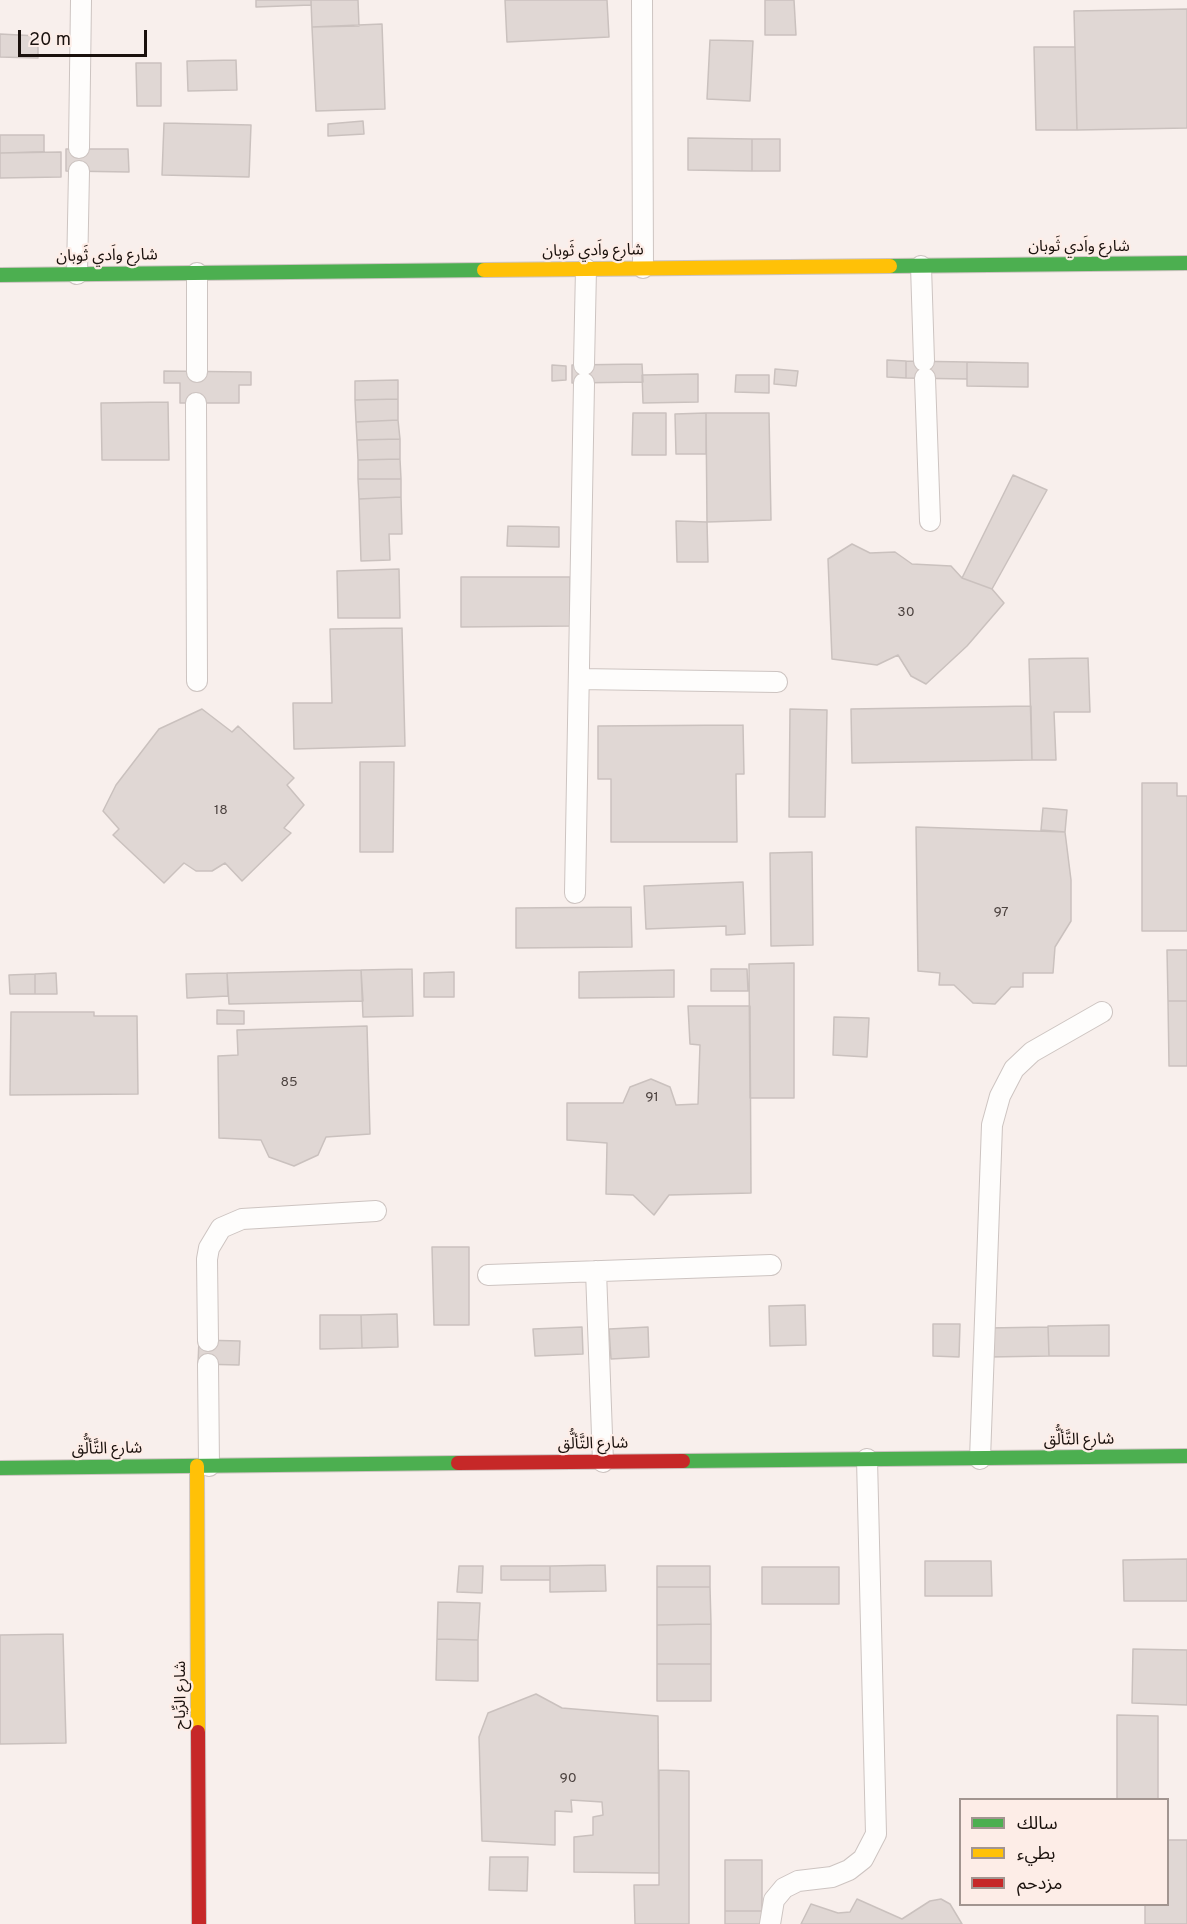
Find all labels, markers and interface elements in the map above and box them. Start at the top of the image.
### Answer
scale bar [21,18,150,56]
text: 20 m [29,29,71,52]
street label: شارع واَدي ثَوبان [1028,238,1130,258]
street label: شارع واَدي ثَوبان [542,242,644,262]
street label: شارع واَدي ثَوبان [56,247,158,267]
house number: 30 [897,605,915,621]
house number: 18 [214,803,228,819]
house number: 97 [993,905,1009,921]
house number: 85 [280,1075,298,1091]
house number: 91 [645,1090,659,1106]
street label: شارع التَّألُّق [1044,1431,1114,1451]
street label: شارع التَّألُّق [558,1435,628,1455]
street label: شارع التَّألُّق [72,1440,142,1460]
street label: شارع الرِّياح [172,1661,192,1729]
house number: 90 [559,1771,577,1787]
legend [959,1798,1169,1906]
text: سالك [1017,1813,1058,1836]
text: بطيء [1017,1843,1055,1866]
text: مزدحم [1017,1873,1062,1896]

